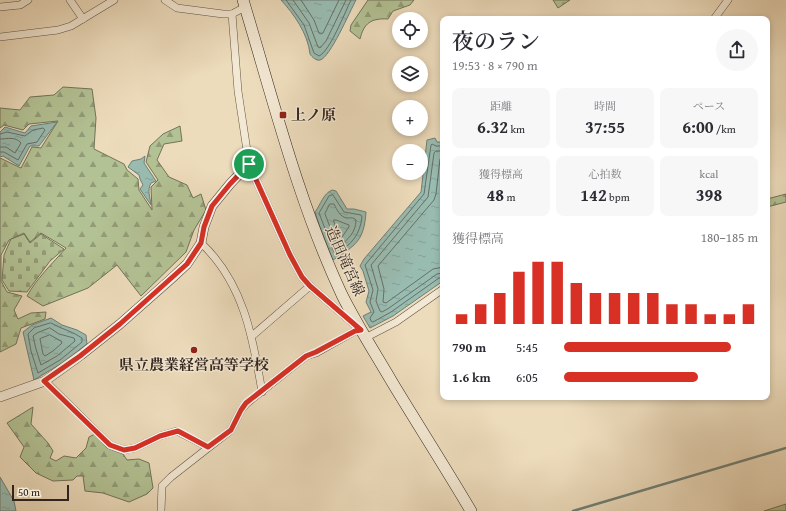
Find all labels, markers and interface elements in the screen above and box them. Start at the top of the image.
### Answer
map controls [392,12,428,180]
button: locate [392,12,428,48]
text: 夜のラン [452,25,540,57]
button: share [716,29,758,71]
button: layers [392,56,428,92]
text: 19:53 · 8 × 790 m [452,56,538,75]
text: 距離 [490,98,512,114]
text: 時間 [594,98,616,114]
text: ペース [693,98,725,114]
button: + [392,100,428,136]
place label: 上ノ原 [291,104,336,125]
marker: 上ノ原 [278,110,288,120]
text: 6.32 [477,114,508,139]
text: 37:55 [585,114,625,139]
text: 6:00 [682,114,714,139]
text: km [508,121,525,137]
text: /km [714,121,736,137]
button: − [392,144,428,180]
pin [232,147,266,181]
icon: arrive [238,153,260,175]
text: 獲得標高 [479,166,523,182]
text: 心拍数 [589,166,622,182]
text: kcal [700,166,718,182]
text: 48 [486,182,504,207]
text: 142 [580,182,607,207]
text: 398 [696,182,722,207]
text: m [504,189,516,205]
text: bpm [607,189,630,205]
street label: 造田滝宮線 [321,222,370,299]
text: 180–185 m [701,228,758,247]
text: 獲得標高 [452,229,504,248]
text: 790 m [452,338,486,357]
text: 5:45 [516,338,538,357]
marker: 県立農業経営高等学校 [189,345,199,355]
place label: 県立農業経営高等学校 [119,354,269,375]
text: 1.6 km [452,368,491,387]
text: 6:05 [516,368,538,387]
scale bar [12,483,69,502]
text: 50 m [18,484,40,500]

